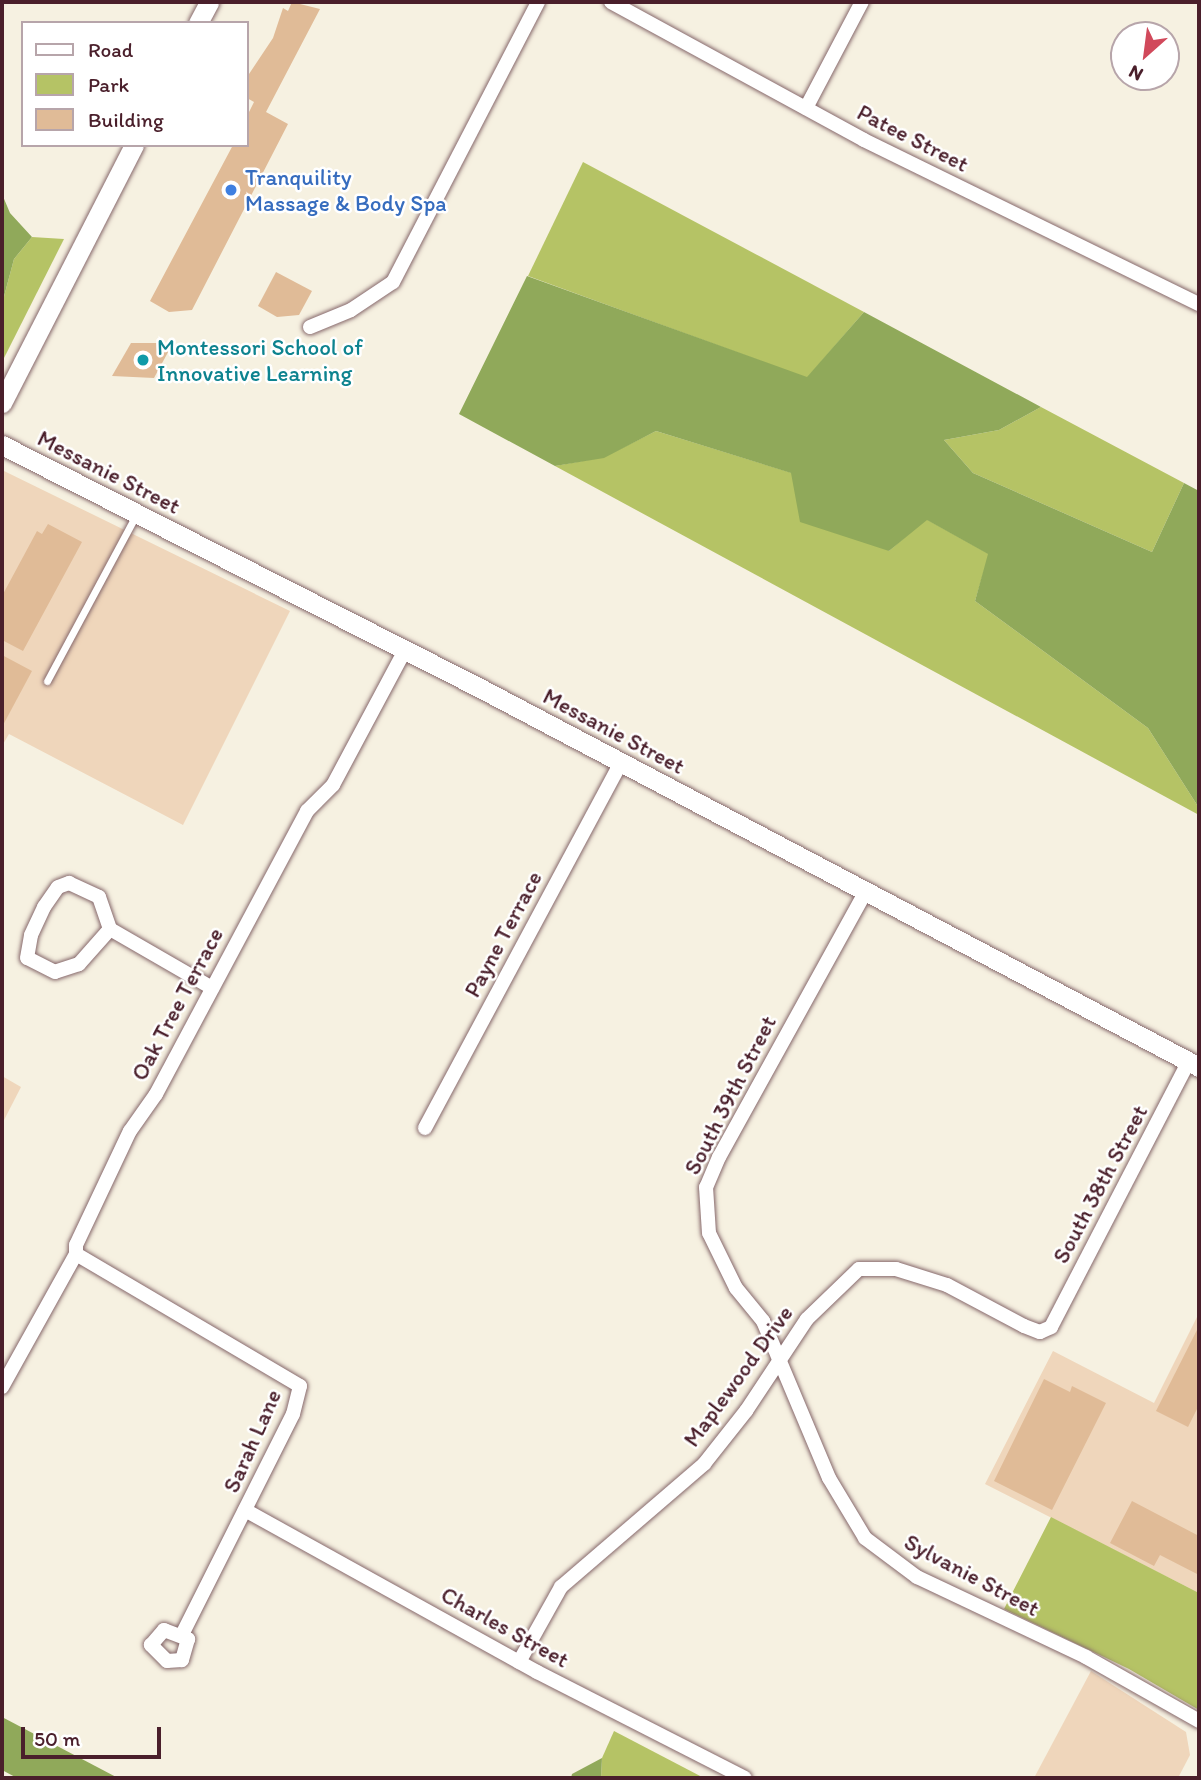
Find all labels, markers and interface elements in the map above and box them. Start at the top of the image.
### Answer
legend [21,21,248,147]
north arrow [1110,21,1180,91]
text: Road [88,37,133,62]
text: N [1125,60,1147,86]
text: Park [88,72,129,97]
street label: Patee Street [853,98,973,178]
text: Building [88,107,164,132]
place label: Tranquility Massage & Body Spa [245,163,447,217]
marker: Tranquility Massage & Body Spa [223,182,239,198]
place label: Montessori School of Innovative Learning [157,333,362,387]
marker: Montessori School of Innovative Learning [135,352,151,368]
street label: Messanie Street [33,424,185,520]
street label: Messanie Street [538,682,690,780]
street label: Payne Terrace [459,868,547,1000]
street label: Oak Tree Terrace [126,924,228,1084]
street label: South 39th Street [678,1011,782,1179]
street label: South 38th Street [1047,1101,1153,1267]
street label: Maplewood Drive [677,1300,799,1452]
street label: Sarah Lane [217,1385,287,1497]
street label: Sylvanie Street [900,1528,1044,1622]
street label: Charles Street [436,1581,574,1673]
scale bar [24,1714,164,1758]
text: 50 m [34,1726,80,1751]

